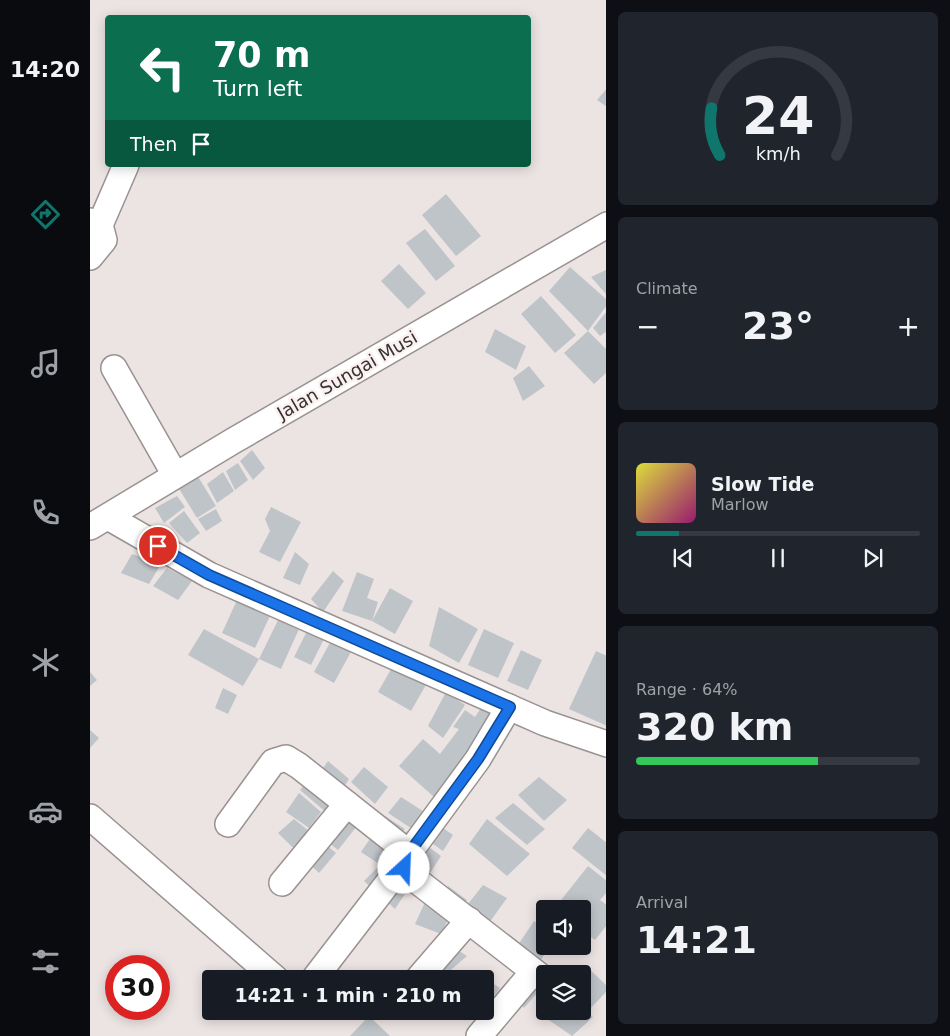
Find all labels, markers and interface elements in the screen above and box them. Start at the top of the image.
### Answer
icon: left [130,35,195,100]
text: 70 m [213,35,310,75]
text: 14:20 [10,57,80,82]
text: Turn left [213,76,302,101]
text: 24 [742,86,814,146]
icon: arrive [187,130,215,158]
text: Then [130,133,177,155]
text: km/h [755,143,801,164]
icon: directions [28,197,63,232]
text: Climate [636,279,698,298]
text: 23° [742,304,814,348]
text: − [636,310,659,343]
text: + [897,310,920,343]
street label: Jalan Sungai Musi [272,326,421,424]
icon: music [28,346,63,381]
text: Slow Tide [711,473,814,495]
icon: phone [28,495,63,530]
text: Marlow [711,495,769,514]
pin [137,525,179,567]
icon: arrive [144,532,172,560]
icon: previous [669,544,697,572]
icon: pause [764,544,792,572]
icon: next [859,544,887,572]
icon: climate [28,645,63,680]
text: Range · 64% [636,680,738,699]
text: 320 km [636,705,793,749]
icon: car [28,794,63,829]
position arrow [377,841,429,893]
text: Arrival [636,893,688,912]
map controls [536,900,591,1020]
button: sound [536,900,591,955]
text: 14:21 [636,918,757,962]
icon: filters [28,944,63,979]
speed limit sign: 30 [105,955,170,1020]
button: layers [536,965,591,1020]
text: 14:21 · 1 min · 210 m [234,984,462,1006]

